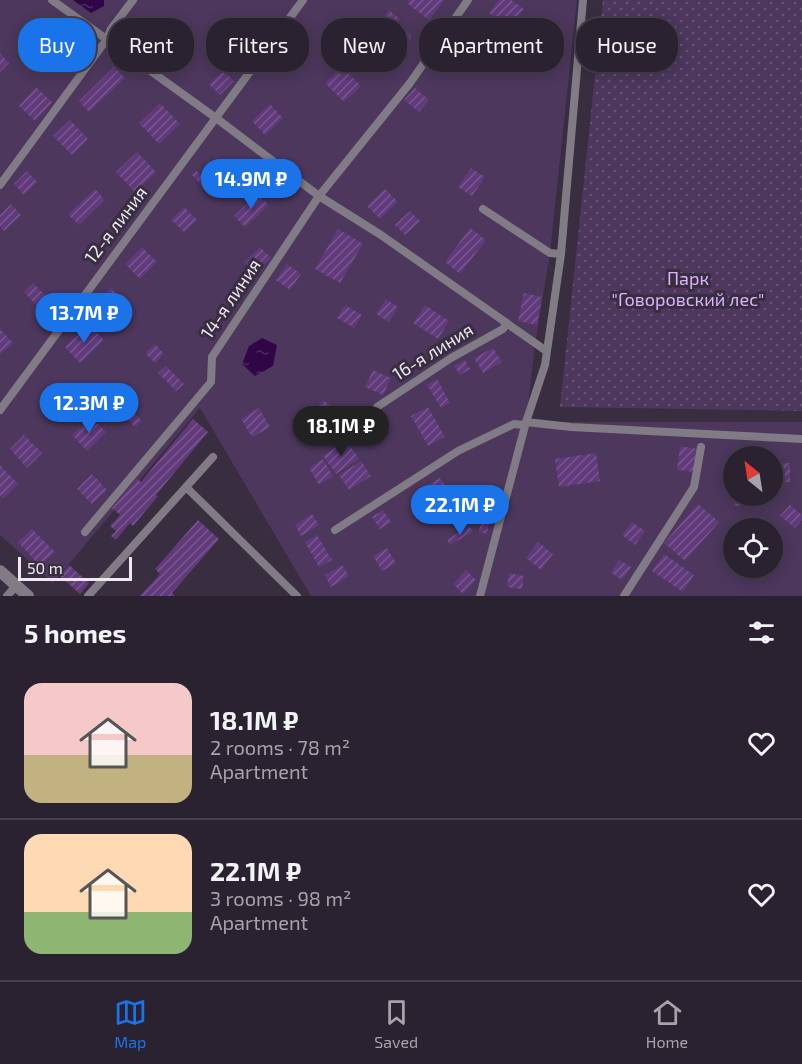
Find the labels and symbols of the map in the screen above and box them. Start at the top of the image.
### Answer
pin: 14.9M ₽ [196,159,306,210]
street label: 12-я линия [79,182,151,267]
street label: 14-я линия [195,254,265,343]
park label: Парк "Говоровский лес" [612,267,764,310]
pin: 13.7M ₽ [29,293,139,344]
street label: 16-я линия [388,318,477,385]
pin: 12.3M ₽ [34,383,144,434]
pin: 18.1M ₽ [286,406,396,457]
north arrow [723,446,783,506]
pin: 22.1M ₽ [405,485,515,536]
scale bar [18,554,132,582]

